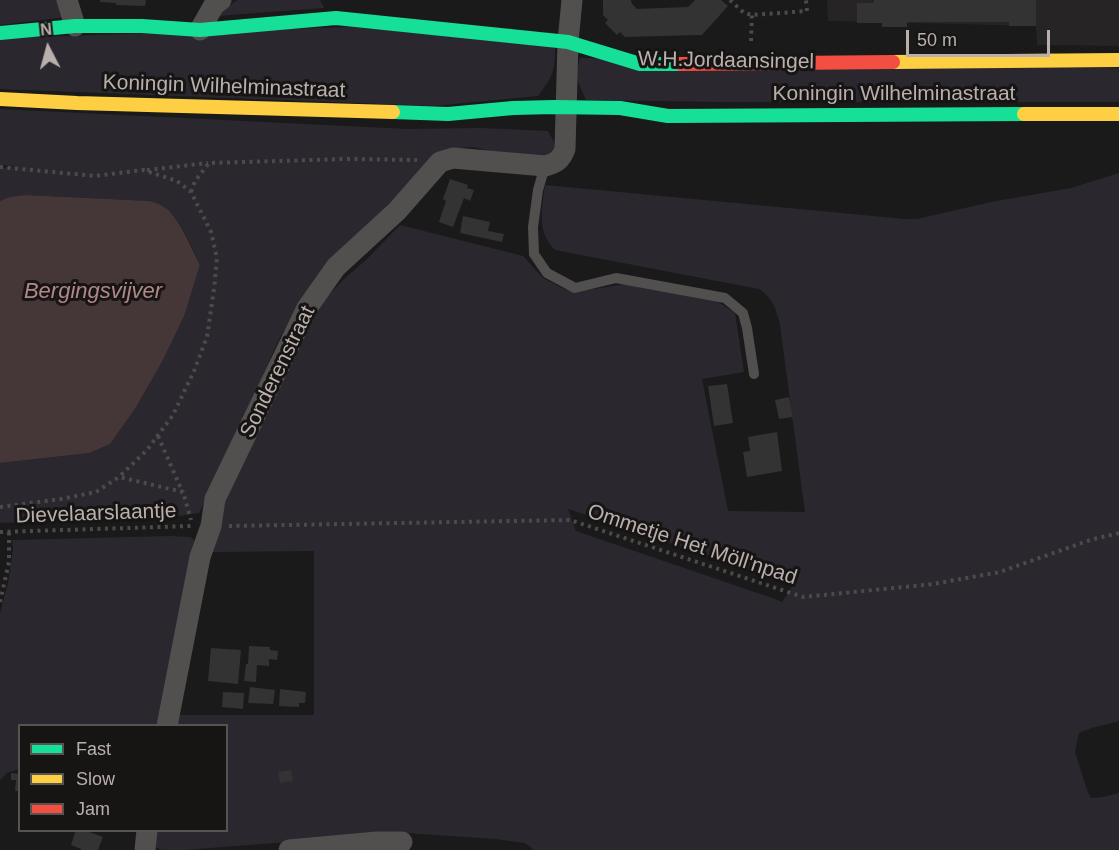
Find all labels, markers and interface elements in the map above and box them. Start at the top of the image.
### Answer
north arrow [18,18,78,78]
scale bar [909,18,1053,56]
text: N [39,21,53,39]
text: 50 m [917,30,957,50]
street label: W.H.Jordaansingel [638,47,814,75]
street label: Koningin Wilhelminastraat [102,70,346,104]
street label: Koningin Wilhelminastraat [773,81,1015,107]
water label: Bergingsvijver [24,279,162,305]
street label: Sonderenstraat [235,302,321,442]
street label: Dievelaarslaantje [15,499,177,529]
street label: Ommetje Het Möll'npad [584,499,800,591]
legend [18,724,228,832]
text: Fast [76,739,111,759]
text: Slow [76,769,115,789]
text: Jam [76,799,110,819]

